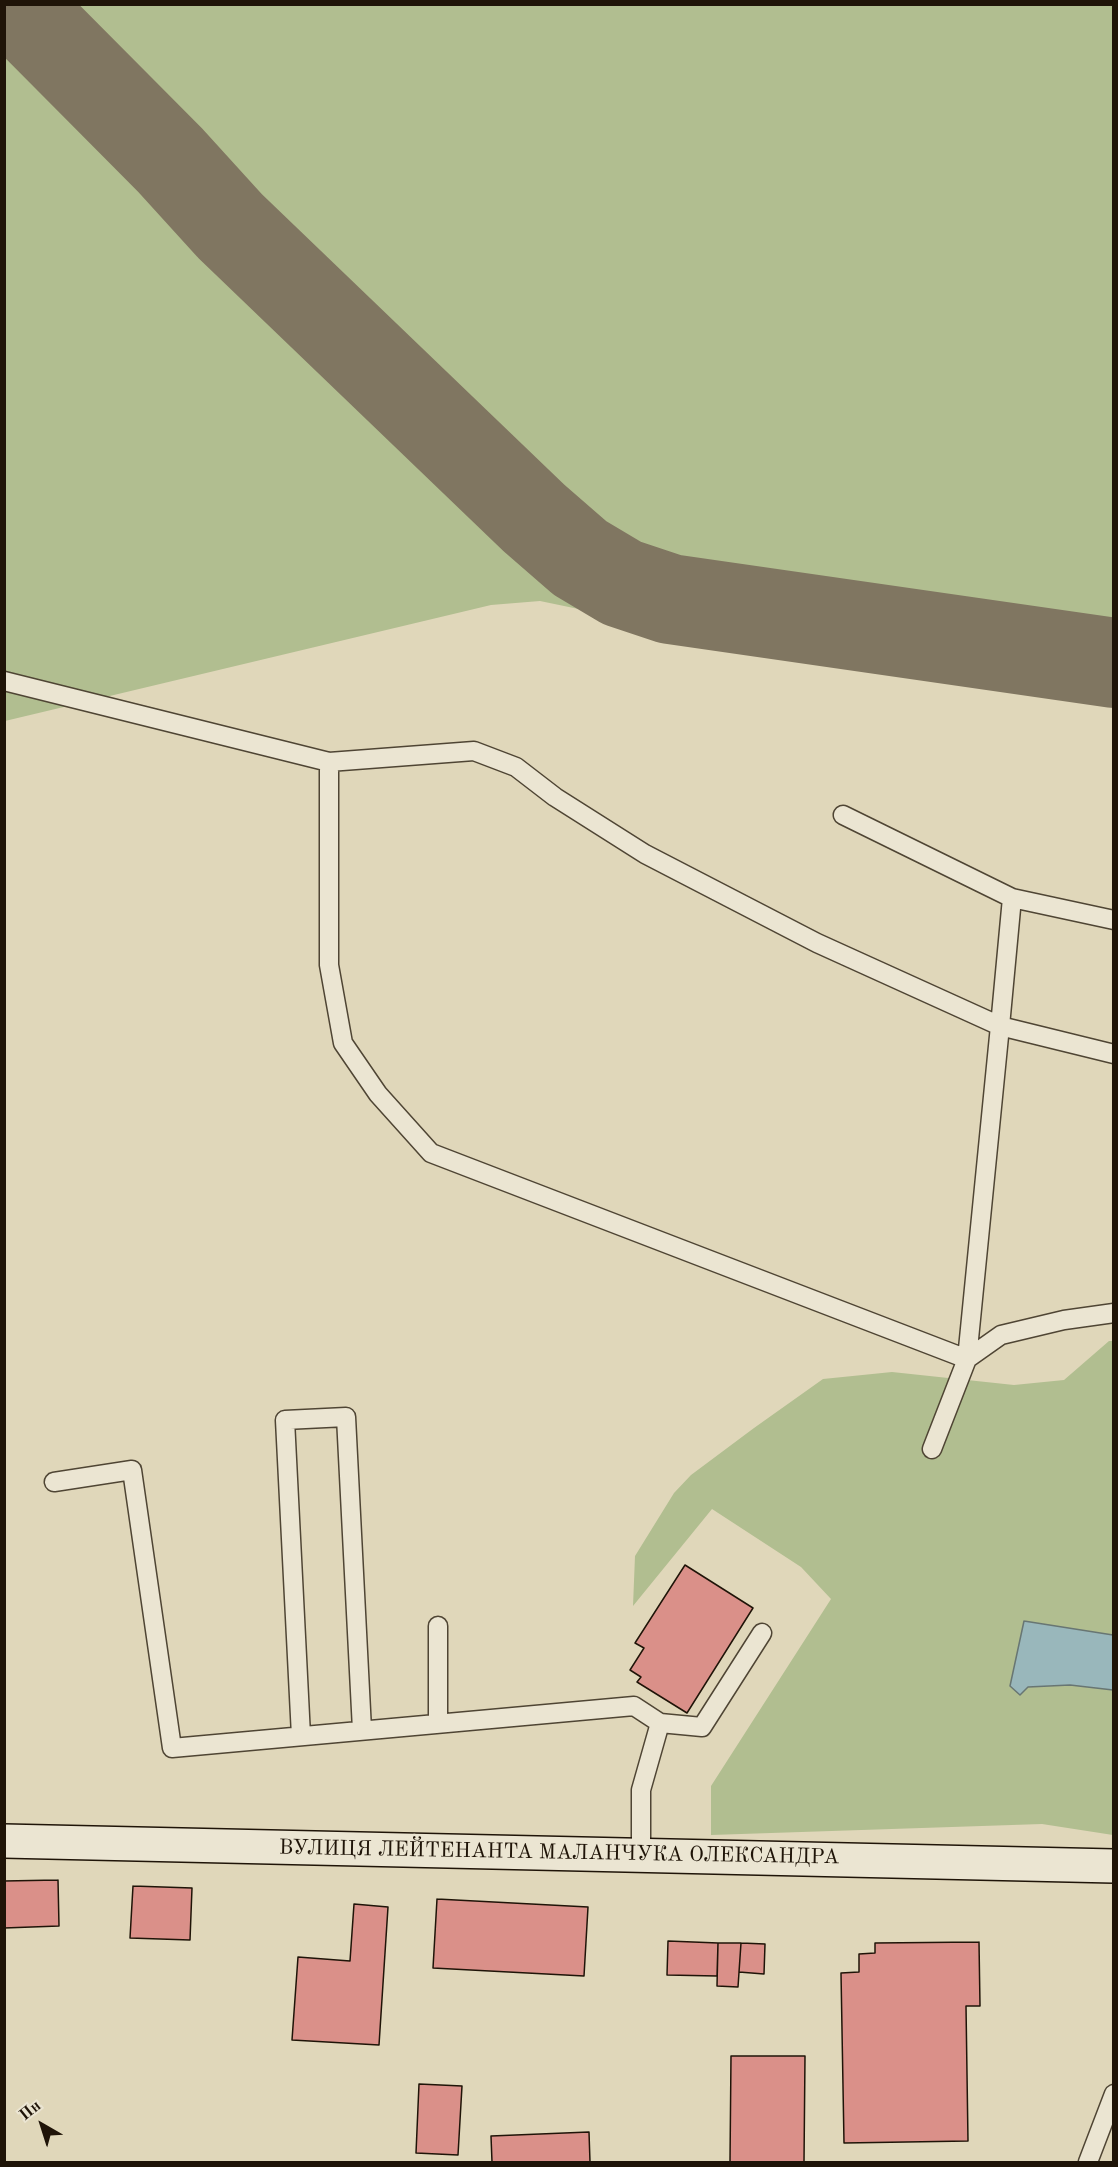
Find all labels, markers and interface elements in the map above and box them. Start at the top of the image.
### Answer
street label: ВУЛИЦЯ ЛЕЙТЕНАНТА МАЛАНЧУКА ОЛЕКСАНДРА [279,1836,839,1870]
north arrow [12,2095,72,2155]
text: Пн [17,2098,44,2124]

